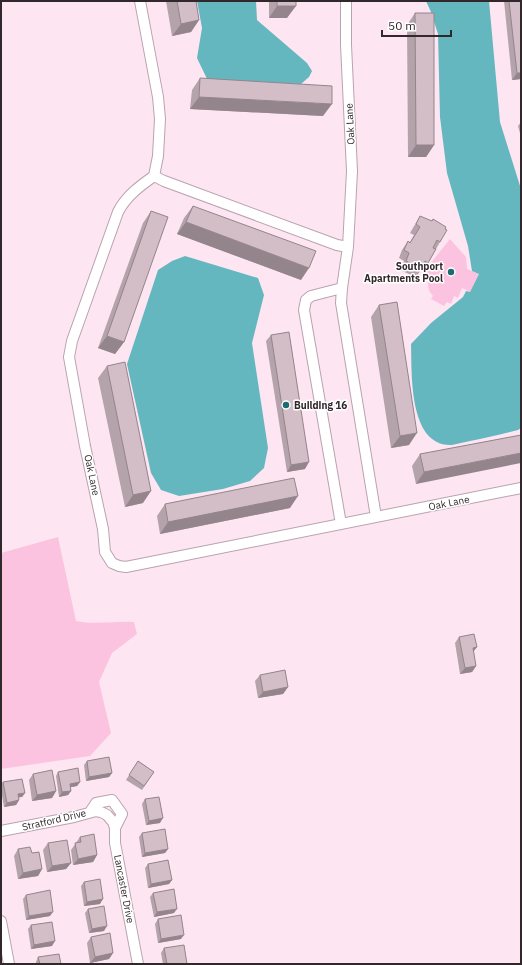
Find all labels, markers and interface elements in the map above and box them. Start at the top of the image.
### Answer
scale bar [382,12,451,38]
text: 50 m [388,18,416,33]
street label: Oak Lane [342,102,358,145]
place label: Southport Apartments Pool [364,260,443,285]
marker: Southport Apartments Pool [446,267,456,277]
place label: Building 16 [294,399,347,412]
marker: Building 16 [281,400,291,410]
street label: Oak Lane [81,453,103,497]
street label: Oak Lane [427,493,471,513]
street label: Stratford Drive [21,806,88,834]
street label: Lancaster Drive [111,854,137,925]

